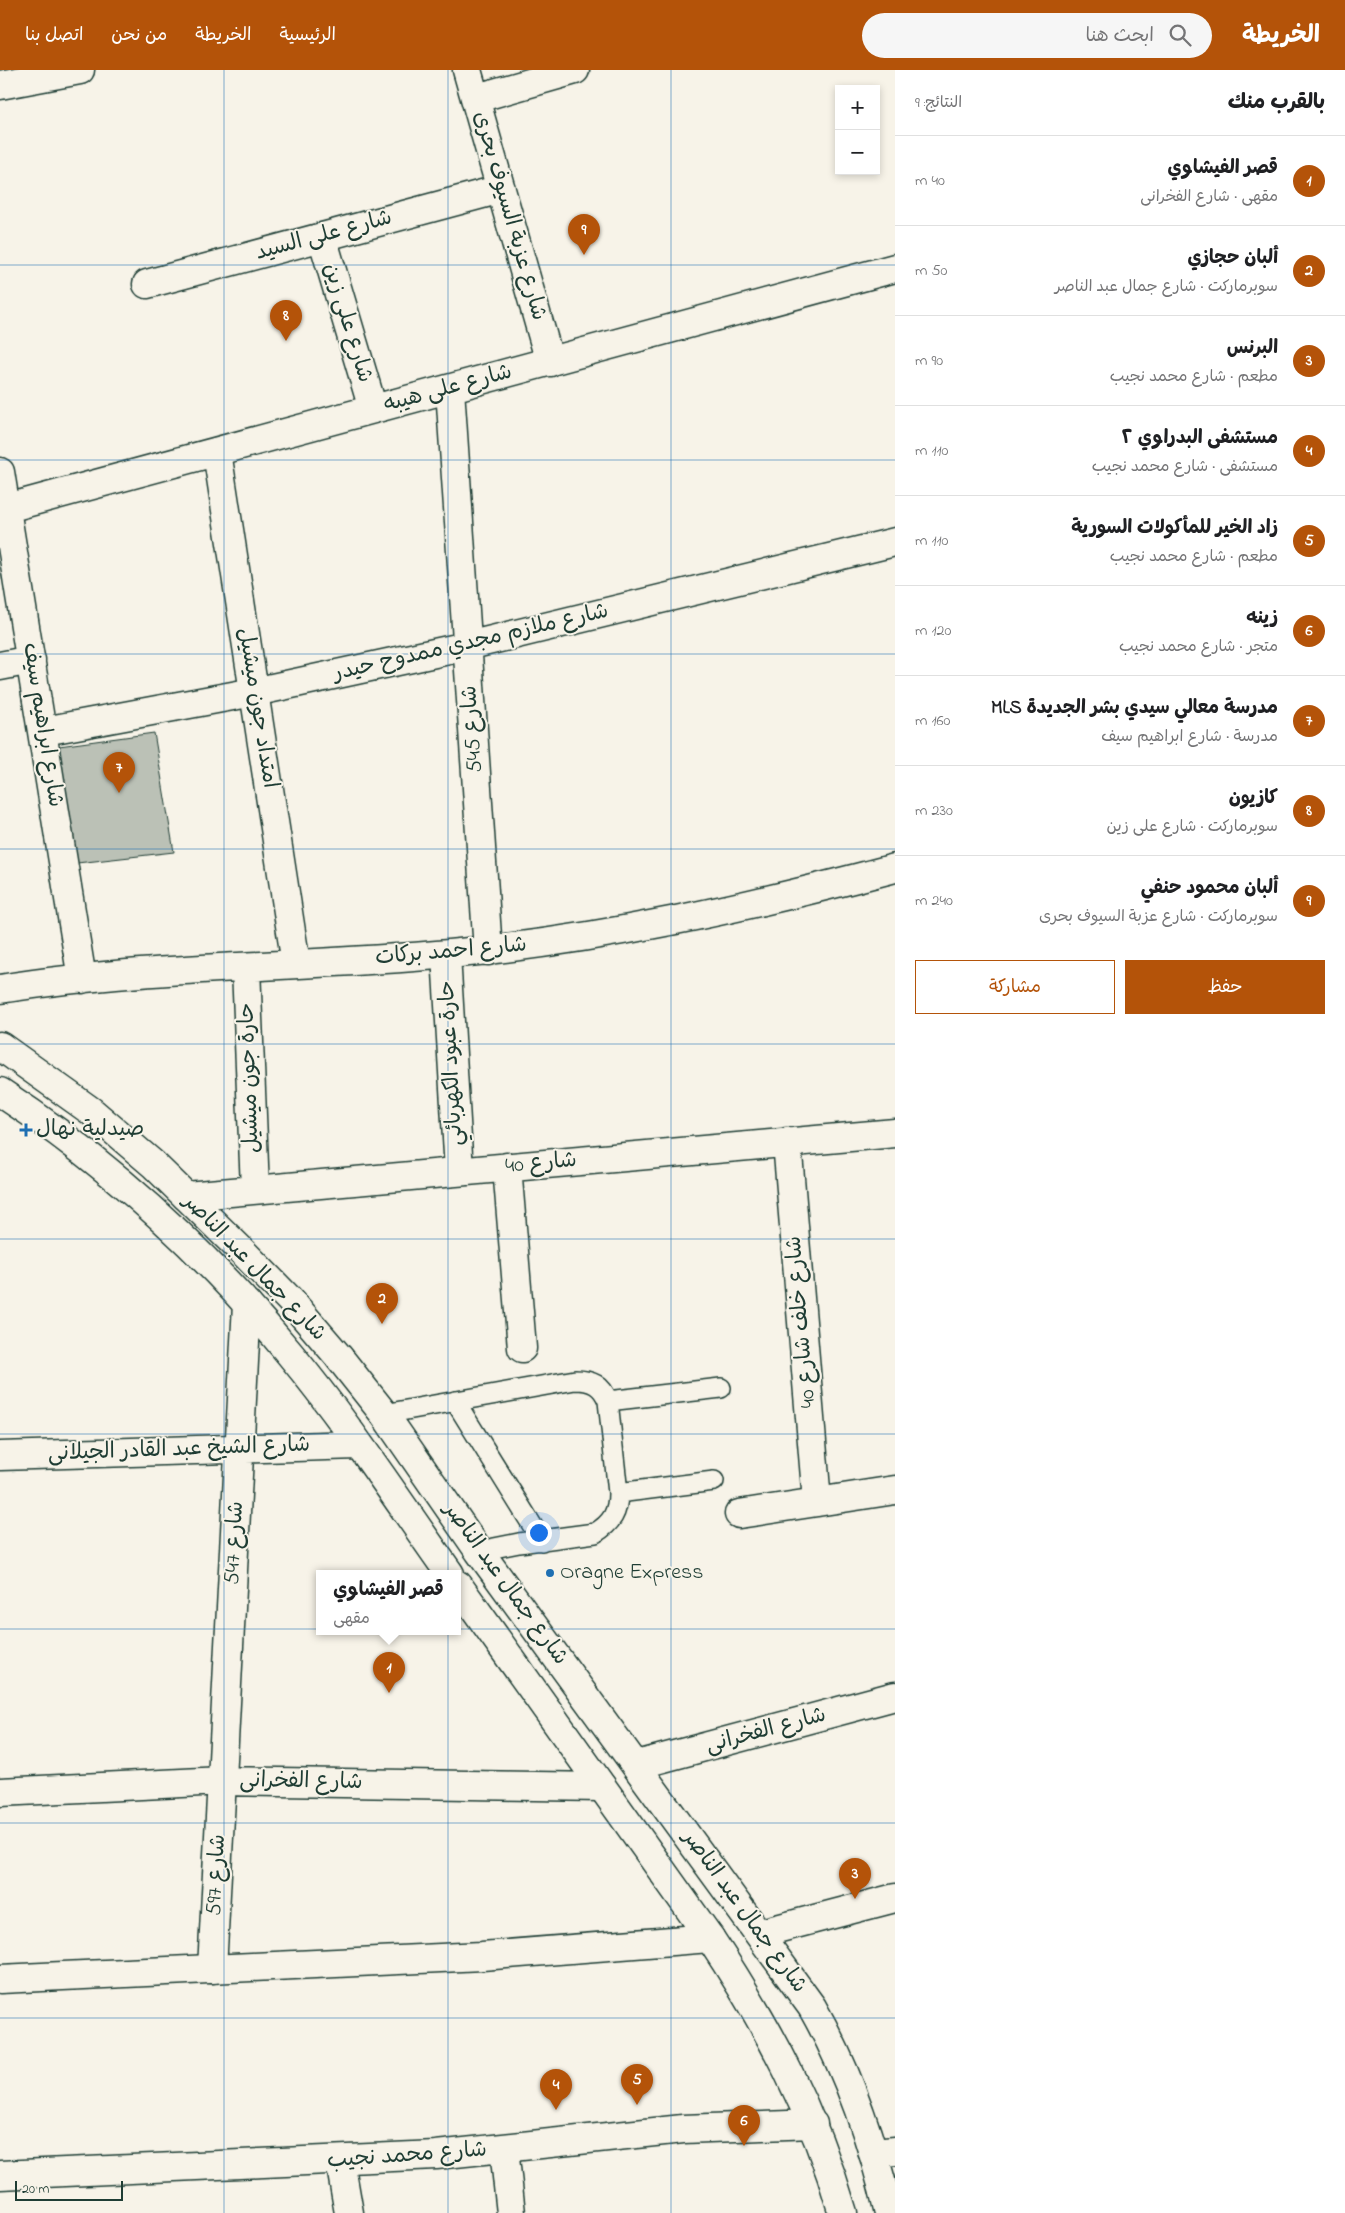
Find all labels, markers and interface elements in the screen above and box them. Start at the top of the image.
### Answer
search box [862,13,1212,58]
text: الخريطة [1242,19,1320,54]
icon: search [1166,21,1194,49]
text: اتصل بنا [25,23,83,49]
text: من نحن [111,23,167,49]
text: الخريطة [195,23,251,49]
text: الرئيسية [279,23,336,49]
text: ابحث هنا [1086,23,1154,50]
map controls [835,85,880,175]
button: + [835,85,880,130]
text: بالقرب منك [1228,88,1325,118]
text: النتائج: 9 [915,91,962,115]
street label: شارع عزبة السيوف بحرى [464,108,554,324]
button: − [835,130,880,175]
text: قصر الفيشاوي [1167,155,1278,182]
text: 40 m [915,169,945,193]
text: 1 [1306,169,1312,193]
text: مقهى · شارع الفخرانى [1140,185,1278,209]
street label: شارع على السيد [252,202,396,270]
pin: 9 [568,214,600,255]
text: ألبان حجازي [1188,245,1278,272]
street label: شارع على زين [314,259,380,387]
text: 50 m [915,259,948,283]
text: 2 [1305,259,1313,283]
text: سوبرماركت · شارع جمال عبد الناصر [1055,275,1278,299]
pin: 8 [270,300,302,341]
text: البرنس [1227,335,1278,362]
text: 90 m [915,349,943,373]
text: 3 [1306,349,1312,373]
street label: شارع على هيبه [380,357,516,421]
text: مطعم · شارع محمد نجيب [1110,365,1278,389]
text: مستشفى البدراوي ٢ [1122,425,1278,452]
text: 110 m [915,439,949,463]
text: 4 [1306,439,1312,463]
text: مستشفى · شارع محمد نجيب [1092,455,1278,479]
text: زاد الخير للمأكولات السورية [1071,515,1278,542]
text: 110 m [915,529,949,553]
text: 5 [1304,529,1314,553]
text: مطعم · شارع محمد نجيب [1110,545,1278,569]
street label: شارع ملازم مجدي ممدوح حيدر [328,596,612,691]
text: زينه [1246,605,1278,632]
text: 120 m [915,619,951,643]
text: 6 [1305,619,1313,643]
street label: امتداد جون ميشيل [229,625,285,791]
text: متجر · شارع محمد نجيب [1119,635,1278,659]
street label: شارع ابراهيم سيف [13,640,71,810]
street label: شارع 545 [454,684,492,774]
text: مدرسة معالي سيدي بشر الجديدة MLS [991,695,1278,722]
text: 160 m [915,709,950,733]
text: 7 [1306,709,1312,733]
text: مدرسة · شارع ابراهيم سيف [1101,725,1278,749]
pin: 7 [103,752,135,793]
text: كازيون [1229,785,1278,812]
text: 230 m [915,799,953,823]
text: 8 [1306,799,1312,823]
text: سوبرماركت · شارع على زين [1106,815,1278,839]
text: ألبان محمود حنفي [1141,875,1278,902]
text: 240 m [915,889,953,913]
text: 9 [1307,889,1311,913]
text: سوبرماركت · شارع عزبة السيوف بحرى [1039,905,1278,929]
street label: شارع احمد بركات [374,929,528,975]
button: مشاركة [915,960,1115,1014]
button: حفظ [1125,960,1325,1014]
street label: حارة عبود الكهربائي [432,979,473,1147]
street label: حارة جون ميشيل [231,1002,269,1154]
place label: صيدلية نهال [36,1114,144,1146]
marker: صيدلية نهال [20,1124,32,1136]
street label: شارع 40 [504,1145,578,1183]
street label: شارع جمال عبد الناصر [174,1185,333,1349]
street label: شارع خلف شارع 40 [779,1235,825,1409]
pin: 2 [366,1283,398,1324]
street label: شارع الشيخ عبد القادر الجيلانى [47,1429,311,1471]
street label: شارع جمال عبد الناصر [434,1494,575,1672]
street label: شارع 547 [217,1500,253,1586]
your location [526,1520,552,1546]
place label: Oragne Express [560,1557,704,1590]
marker: Oragne Express [544,1567,556,1579]
popup [316,1570,461,1635]
text: قصر الفيشاوي [333,1577,444,1604]
text: مقهى [333,1607,370,1631]
pin: 1 [373,1652,405,1693]
street label: شارع الفخرانى [702,1700,830,1762]
street label: شارع الفخرانى [239,1765,363,1799]
street label: شارع جمال عبد الناصر [673,1822,814,2000]
street label: شارع 597 [199,1834,235,1916]
pin: 3 [839,1858,871,1899]
pin: 5 [621,2064,653,2105]
pin: 4 [540,2069,572,2110]
pin: 6 [728,2105,760,2146]
street label: شارع محمد نجيب [326,2134,488,2178]
scale bar [15,2178,122,2201]
text: 20 m [22,2179,49,2200]

